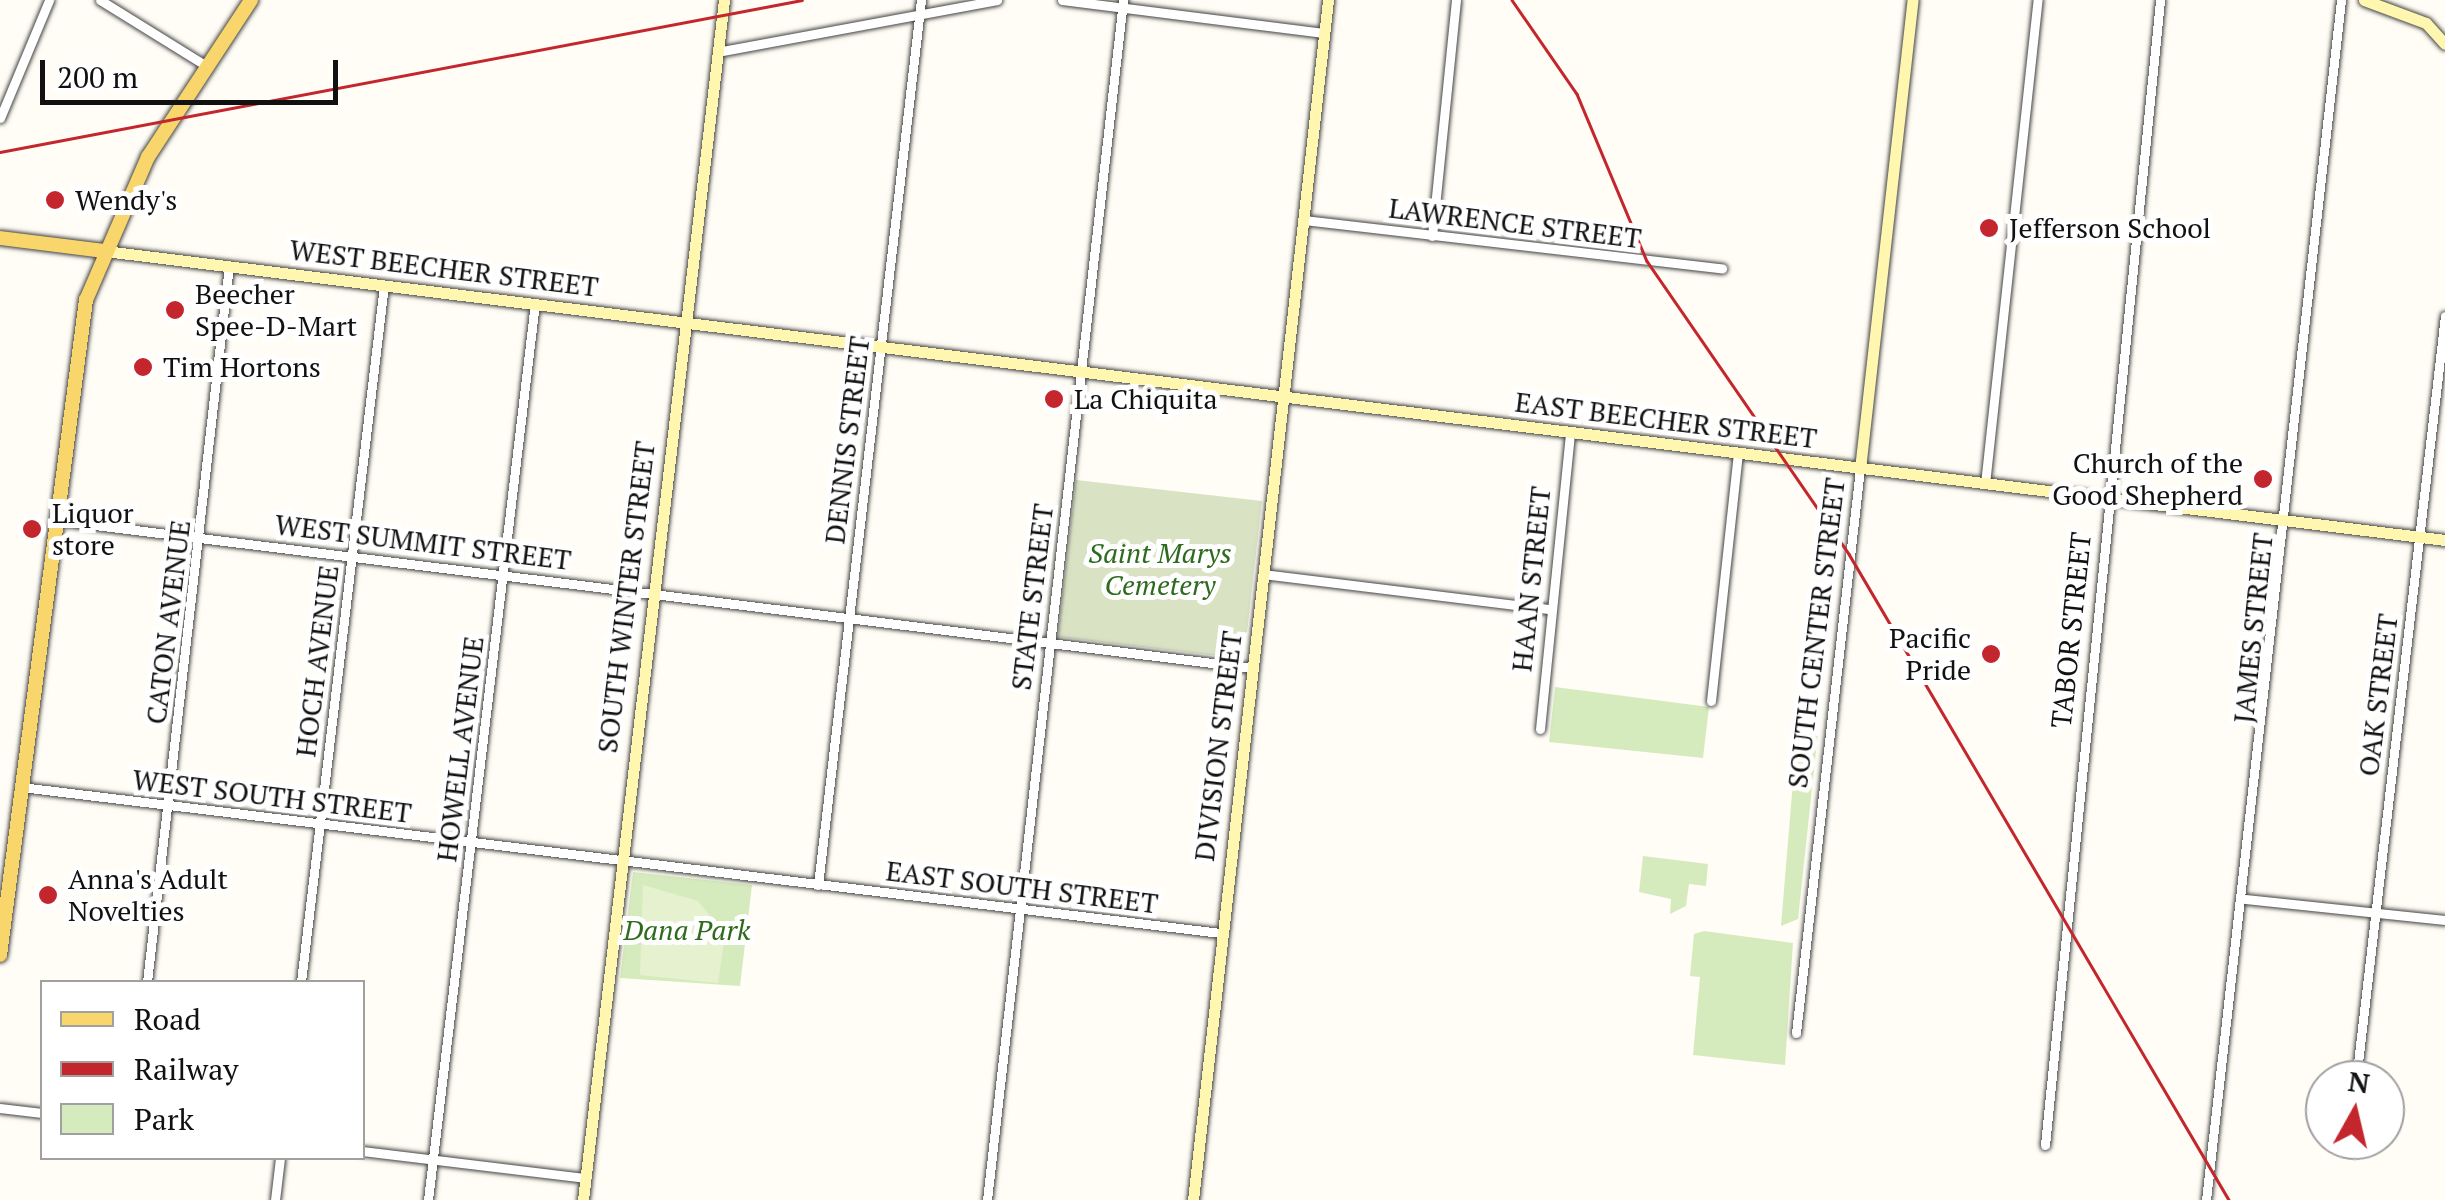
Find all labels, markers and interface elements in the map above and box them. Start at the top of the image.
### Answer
scale bar [45,40,342,102]
text: 200 m [57,57,138,97]
place label: Wendy's [75,183,177,217]
marker: Wendy's [44,189,66,211]
street label: LAWRENCE STREET [1387,191,1643,255]
place label: Jefferson School [2009,211,2211,245]
marker: Jefferson School [1978,217,2000,239]
street label: WEST BEECHER STREET [288,232,600,304]
place label: Beecher Spee-D-Mart [195,277,357,343]
marker: Beecher Spee-D-Mart [164,299,186,321]
street label: DENNIS STREET [818,334,876,546]
place label: Tim Hortons [163,350,321,384]
marker: Tim Hortons [132,356,154,378]
place label: La Chiquita [1074,382,1218,416]
street label: EAST BEECHER STREET [1513,385,1819,455]
marker: La Chiquita [1043,388,1065,410]
street label: SOUTH WINTER STREET [590,439,662,755]
place label: Church of the Good Shepherd [2052,446,2243,512]
marker: Church of the Good Shepherd [2252,468,2274,490]
street label: SOUTH CENTER STREET [1780,476,1852,790]
street label: HAAN STREET [1505,485,1557,673]
place label: Liquor store [52,496,133,562]
street label: STATE STREET [1004,502,1060,692]
street label: WEST SUMMIT STREET [273,507,573,577]
marker: Liquor store [21,518,43,540]
street label: CATON AVENUE [139,518,197,726]
street label: TABOR STREET [2044,530,2098,730]
street label: JAMES STREET [2226,531,2280,725]
park label: Saint Marys Cemetery [1088,536,1232,602]
street label: HOCH AVENUE [289,563,345,759]
street label: OAK STREET [2351,612,2405,778]
place label: Pacific Pride [1889,621,1971,687]
street label: DIVISION STREET [1187,629,1249,863]
street label: HOWELL AVENUE [429,634,491,864]
marker: Pacific Pride [1980,643,2002,665]
street label: WEST SOUTH STREET [131,762,413,830]
street label: EAST SOUTH STREET [884,854,1160,920]
place label: Anna's Adult Novelties [68,862,228,928]
marker: Anna's Adult Novelties [37,884,59,906]
park label: Dana Park [623,913,751,947]
legend [40,980,365,1160]
text: Road [134,999,201,1039]
text: Railway [134,1049,238,1089]
north arrow [2305,1060,2405,1160]
text: N [2346,1062,2372,1102]
text: Park [134,1099,194,1139]

